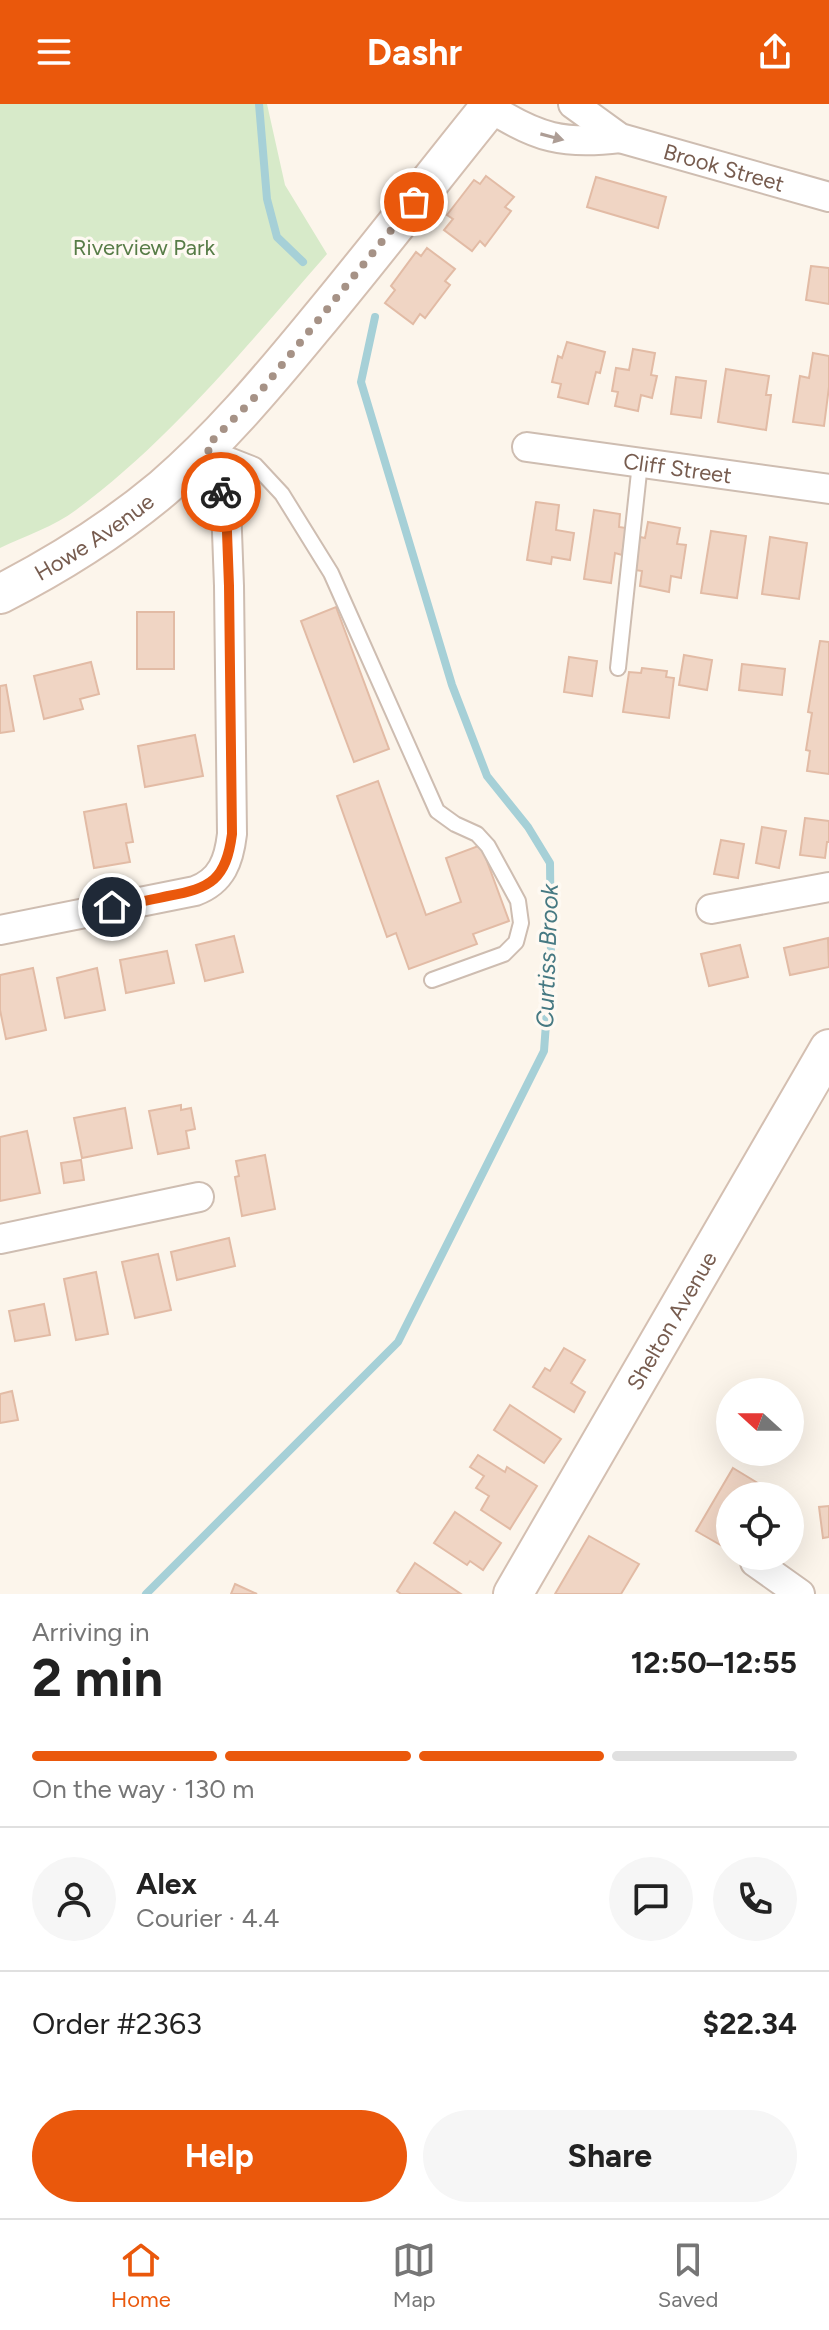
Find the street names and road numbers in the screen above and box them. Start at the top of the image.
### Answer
street label: Brook Street [661,137,787,197]
street label: Cliff Street [622,447,733,489]
street label: Howe Avenue [29,487,159,586]
street label: Shelton Avenue [621,1246,722,1395]

